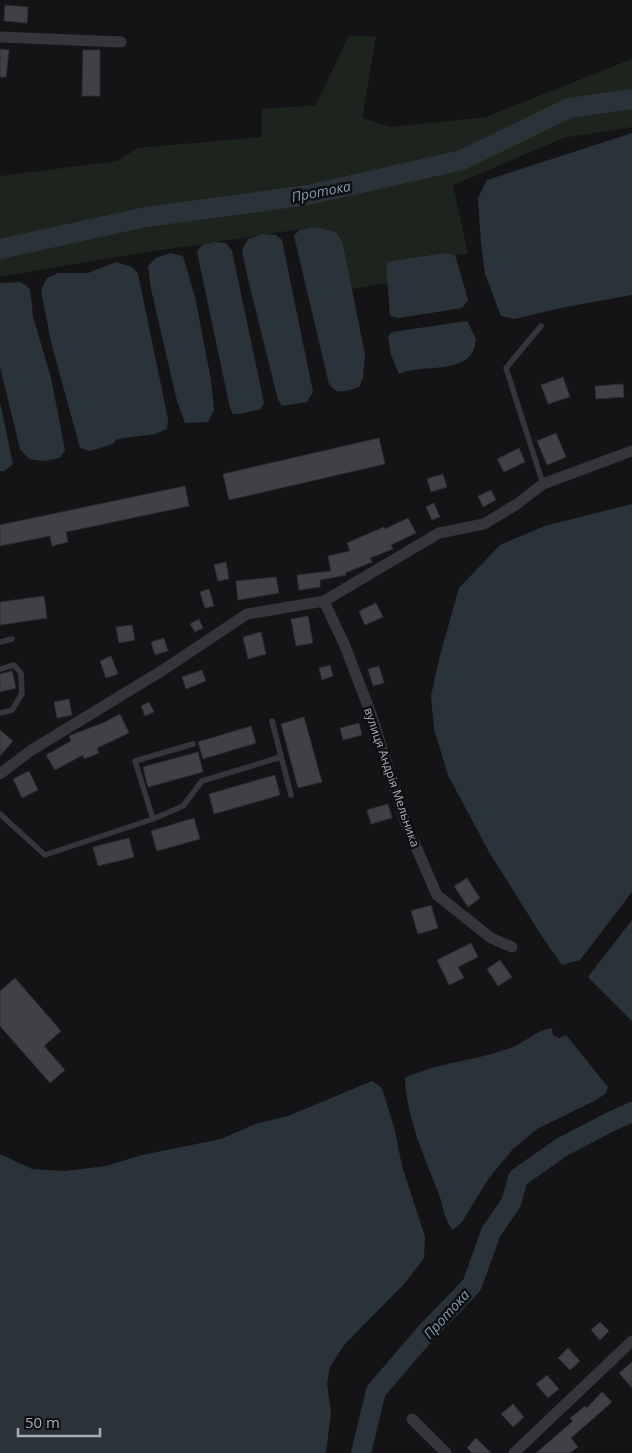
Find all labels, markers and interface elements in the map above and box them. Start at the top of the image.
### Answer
water label: Протока [290,176,352,206]
street label: вулиця Андрія Мельника [360,705,424,849]
water label: Протока [419,1285,473,1343]
scale bar [18,1406,100,1438]
text: 50 m [25,1412,60,1432]

